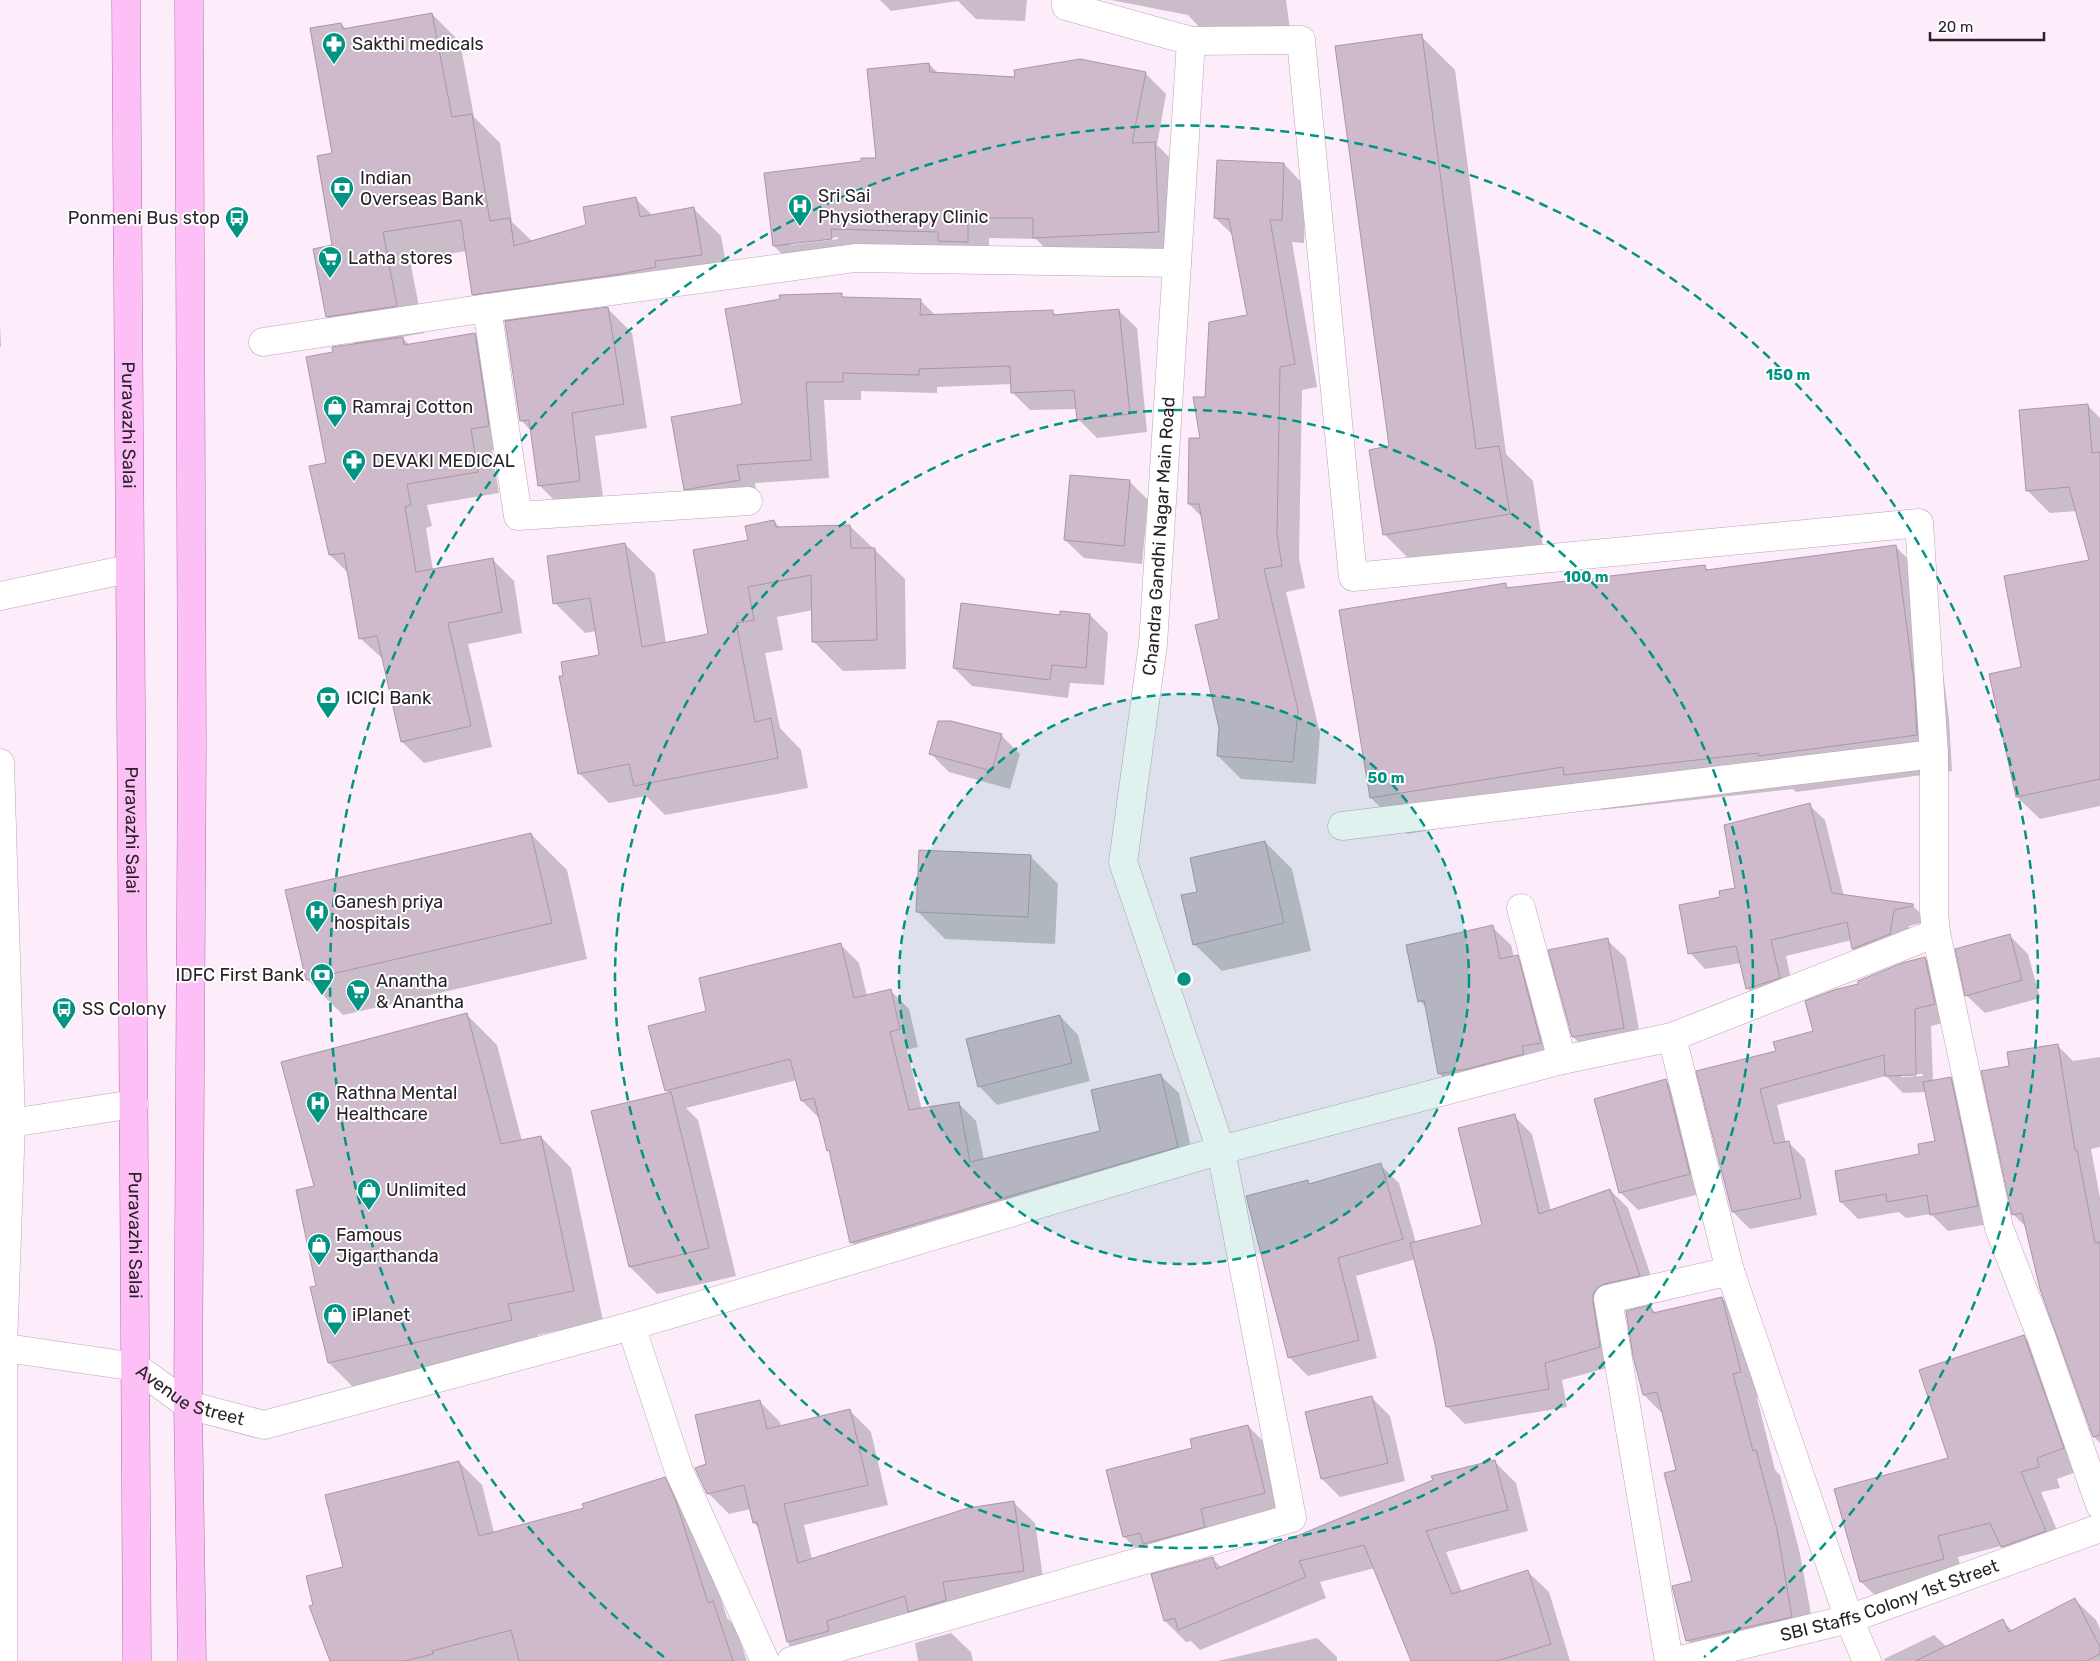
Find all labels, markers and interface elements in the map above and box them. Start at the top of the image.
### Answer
scale bar [1930,10,2044,42]
text: 20 m [1938,18,1973,36]
pharmacy icon: Sakthi medicals [321,31,347,65]
place label: Sakthi medicals [352,33,484,55]
place label: Indian Overseas Bank [360,167,484,210]
bank icon: Indian Overseas Bank [329,175,355,209]
place label: Sri Sai Physiotherapy Clinic [818,185,989,228]
hospital icon: Sri Sai Physiotherapy Clinic [787,193,813,227]
bus stop icon: Ponmeni Bus stop [224,205,250,239]
place label: Ponmeni Bus stop [68,207,220,229]
supermarket icon: Latha stores [317,245,343,279]
place label: Latha stores [348,247,453,269]
street label: Puravazhi Salai [117,361,140,489]
text: 150 m [1766,366,1810,384]
shop icon: Ramraj Cotton [322,394,348,428]
place label: Ramraj Cotton [352,396,473,418]
street label: Chandra Gandhi Nagar Main Road [1138,396,1180,677]
pharmacy icon: DEVAKI MEDICAL [341,448,367,482]
place label: DEVAKI MEDICAL [372,450,515,472]
text: 100 m [1564,568,1608,586]
bank icon: ICICI Bank [315,685,341,719]
place label: ICICI Bank [346,687,432,709]
street label: Puravazhi Salai [120,766,143,894]
text: 50 m [1368,769,1404,787]
place label: Ganesh priya hospitals [334,891,443,934]
hospital icon: Ganesh priya hospitals [304,899,330,933]
bank icon: IDFC First Bank [309,962,335,996]
place label: IDFC First Bank [175,964,305,986]
place label: Anantha & Anantha [376,970,464,1013]
centre of rings [1175,970,1193,988]
supermarket icon: Anantha & Anantha [345,978,371,1012]
bus stop icon: SS Colony [51,996,77,1030]
place label: SS Colony [82,998,166,1020]
place label: Rathna Mental Healthcare [336,1082,457,1125]
hospital icon: Rathna Mental Healthcare [305,1090,331,1124]
street label: Puravazhi Salai [124,1171,146,1299]
shop icon: Unlimited [356,1177,382,1211]
place label: Unlimited [386,1179,466,1201]
place label: Famous Jigarthanda [336,1224,439,1267]
shop icon: Famous Jigarthanda [306,1232,332,1266]
shop icon: iPlanet [322,1302,348,1336]
place label: iPlanet [352,1304,410,1326]
street label: Avenue Street [132,1360,247,1430]
street label: SBI Staffs Colony 1st Street [1778,1555,2002,1646]

